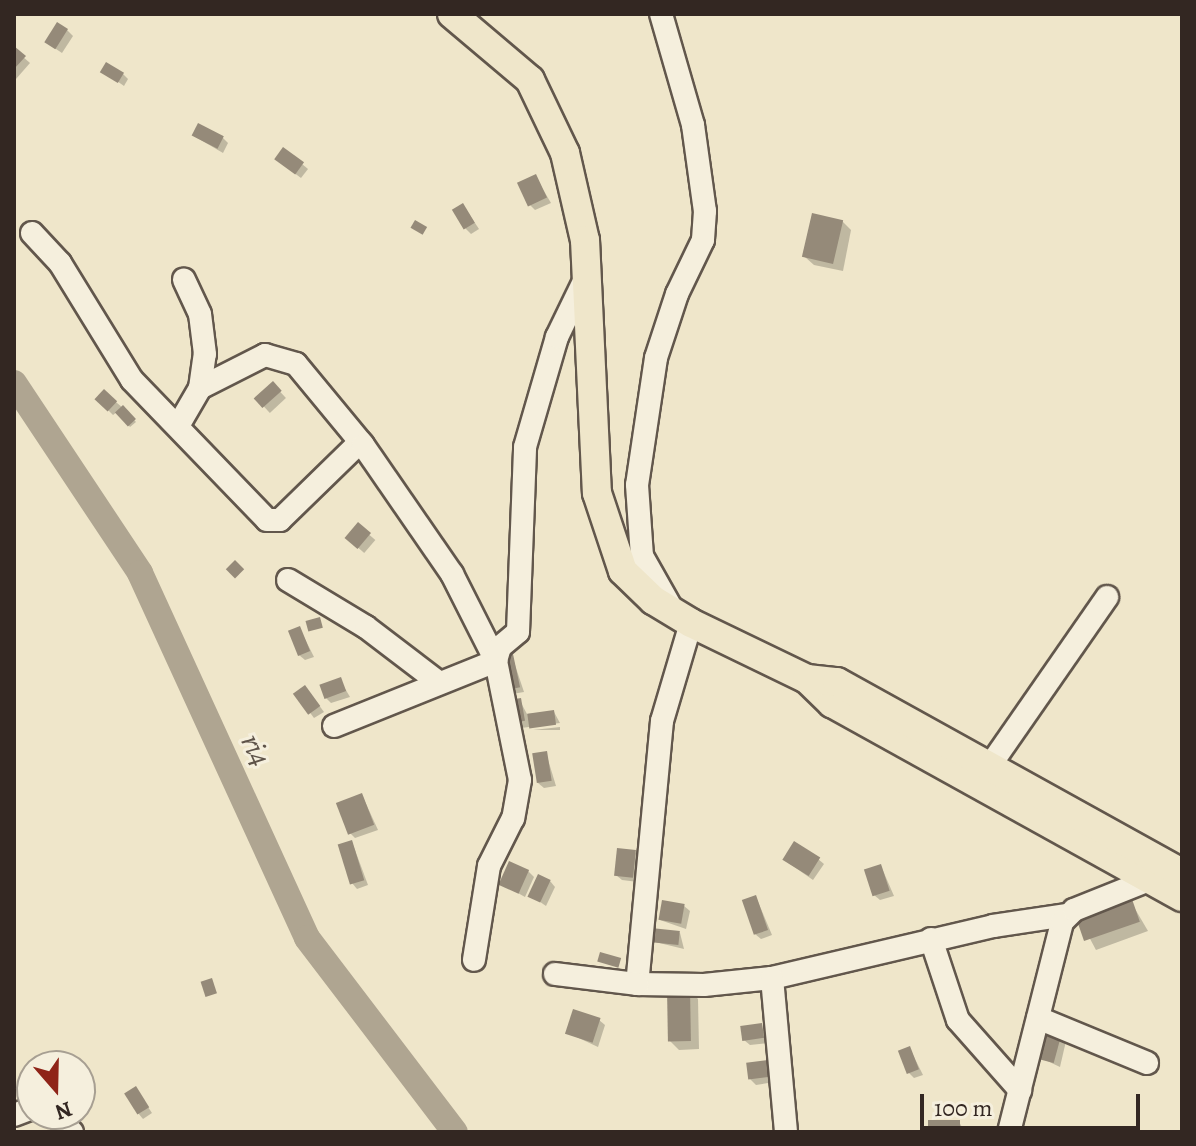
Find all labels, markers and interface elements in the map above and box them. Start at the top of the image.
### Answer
water label: ri4 [233,728,279,772]
north arrow [16,1050,96,1130]
scale bar [924,1078,1144,1128]
text: 100 m [934,1092,993,1124]
text: N [51,1094,76,1128]

